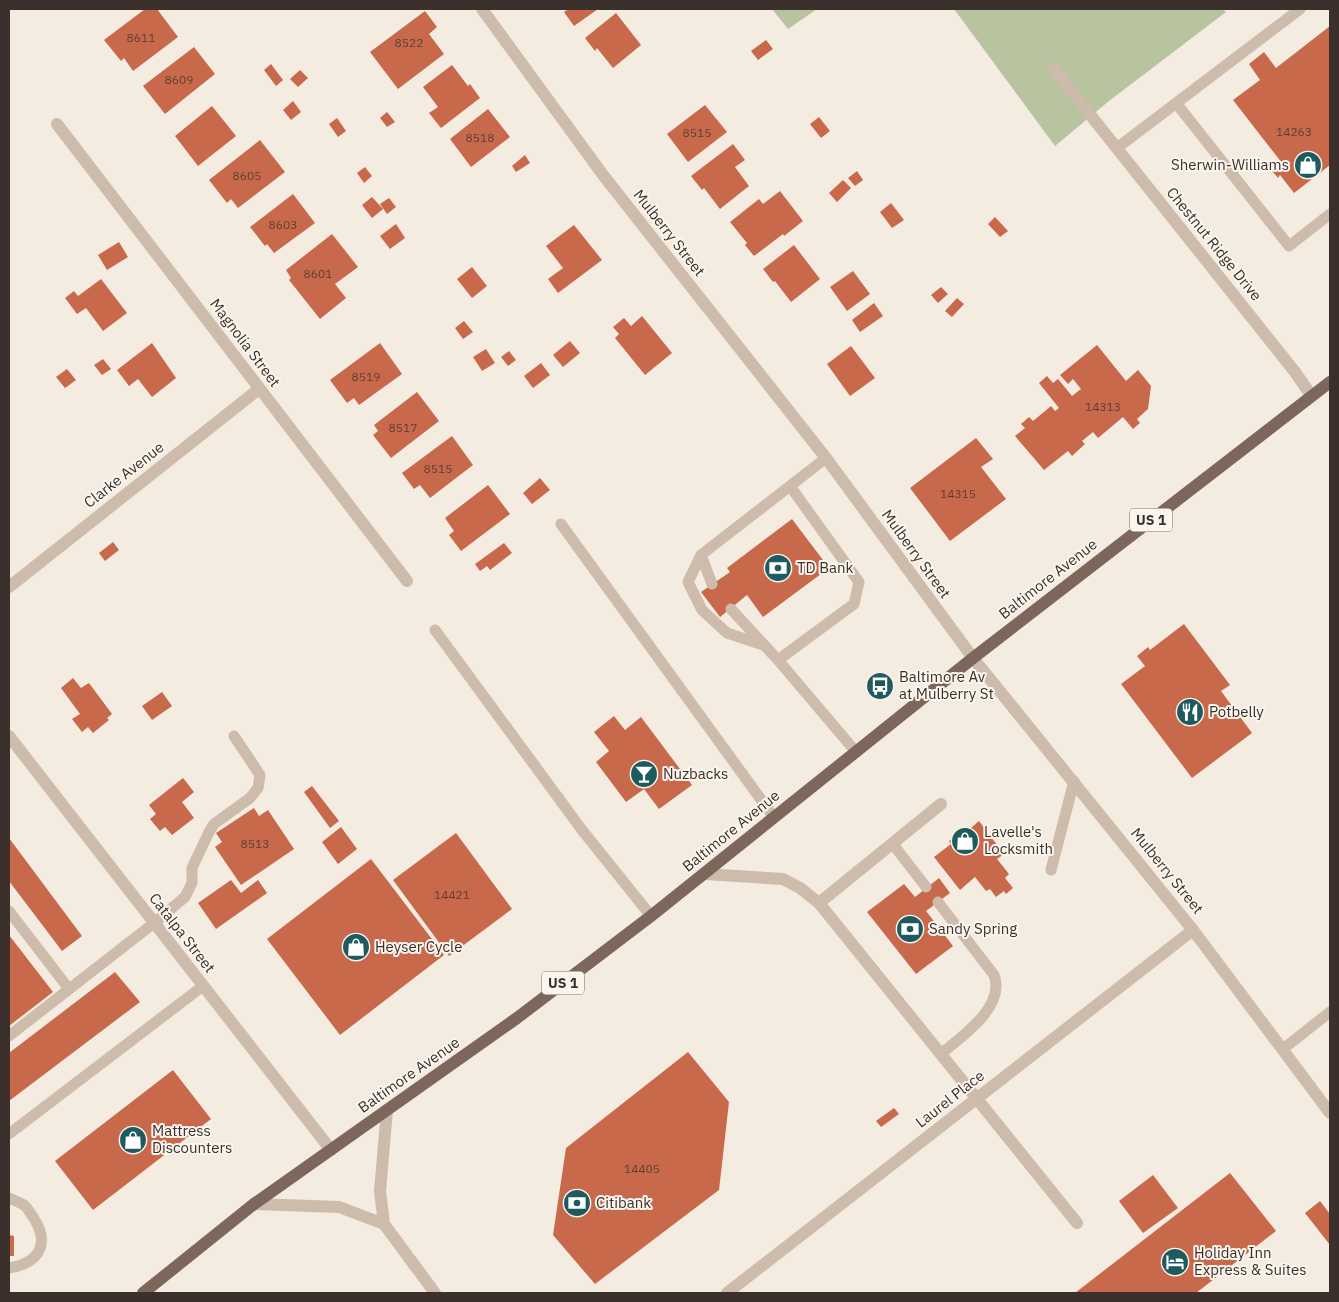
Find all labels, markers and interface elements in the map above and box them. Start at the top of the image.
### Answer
house number: 8611 [127,30,155,45]
house number: 8522 [395,35,423,50]
house number: 8609 [165,72,193,87]
house number: 14263 [1276,124,1312,139]
house number: 8515 [683,125,711,140]
house number: 8518 [466,130,494,145]
shop icon: Sherwin-Williams [1293,150,1323,180]
place label: Sherwin-Williams [1171,155,1289,174]
house number: 8605 [233,168,261,183]
street label: Chestnut Ridge Drive [1163,183,1266,304]
street label: Mulberry Street [630,185,709,280]
house number: 8603 [269,217,297,232]
house number: 8601 [304,266,332,281]
street label: Magnolia Street [206,295,285,391]
house number: 8519 [352,369,380,384]
house number: 14313 [1085,399,1121,414]
house number: 8517 [389,420,417,435]
street label: Clarke Avenue [80,437,168,512]
house number: 8515 [424,461,452,476]
house number: 14315 [940,486,976,501]
street label: Mulberry Street [878,506,955,602]
road number: US 1 [1130,508,1172,532]
street label: Baltimore Avenue [995,534,1101,623]
bank icon: TD Bank [763,553,793,583]
place label: TD Bank [797,558,854,577]
place label: Baltimore Av at Mulberry St [899,667,994,703]
bus stop icon: Baltimore Av at Mulberry St [865,671,895,701]
restaurant icon: Potbelly [1175,697,1205,727]
place label: Potbelly [1209,702,1264,721]
bar icon: Nuzbacks [629,759,659,789]
place label: Nuzbacks [663,764,728,783]
street label: Baltimore Avenue [678,786,783,876]
place label: Lavelle's Locksmith [984,822,1053,858]
street label: Mulberry Street [1127,824,1208,917]
shop icon: Lavelle's Locksmith [950,826,980,856]
house number: 8513 [241,836,269,851]
house number: 14421 [434,887,470,902]
street label: Catalpa Street [145,889,219,976]
bank icon: Sandy Spring [895,914,925,944]
place label: Sandy Spring [929,919,1017,938]
shop icon: Heyser Cycle [341,932,371,962]
place label: Heyser Cycle [375,937,462,956]
road number: US 1 [542,971,584,994]
street label: Baltimore Avenue [354,1033,463,1117]
street label: Laurel Place [911,1066,988,1131]
place label: Mattress Discounters [152,1121,232,1157]
shop icon: Mattress Discounters [118,1125,148,1155]
house number: 14405 [624,1161,660,1176]
bank icon: Citibank [562,1188,592,1218]
place label: Citibank [596,1193,651,1212]
place label: Holiday Inn Express & Suites [1194,1243,1306,1279]
hotel icon: Holiday Inn Express & Suites [1160,1247,1190,1277]

